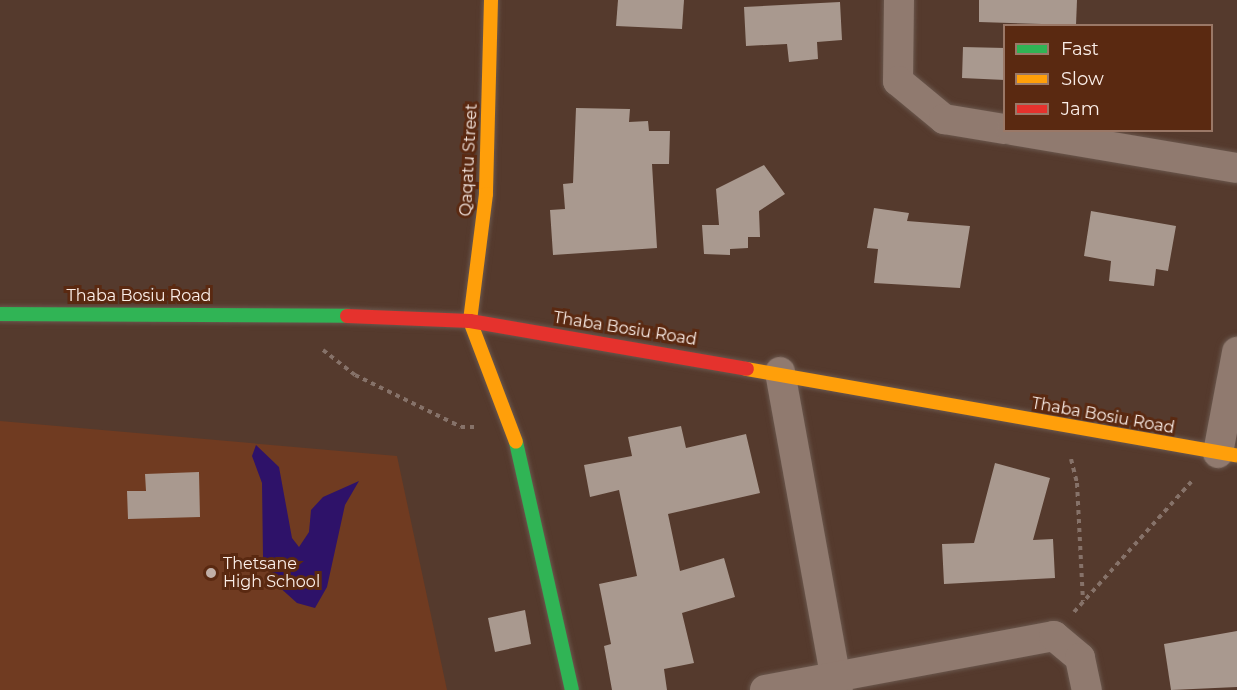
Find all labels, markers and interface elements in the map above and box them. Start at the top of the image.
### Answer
legend [1003,24,1213,132]
text: Fast [1061,38,1099,60]
text: Slow [1061,68,1104,90]
text: Jam [1061,98,1100,120]
street label: Qaqatu Street [456,103,482,217]
street label: Thaba Bosiu Road [67,286,211,306]
street label: Thaba Bosiu Road [552,308,698,350]
street label: Thaba Bosiu Road [1030,394,1176,438]
place label: Thetsane High School [223,554,320,592]
marker: Thetsane High School [204,566,218,580]

